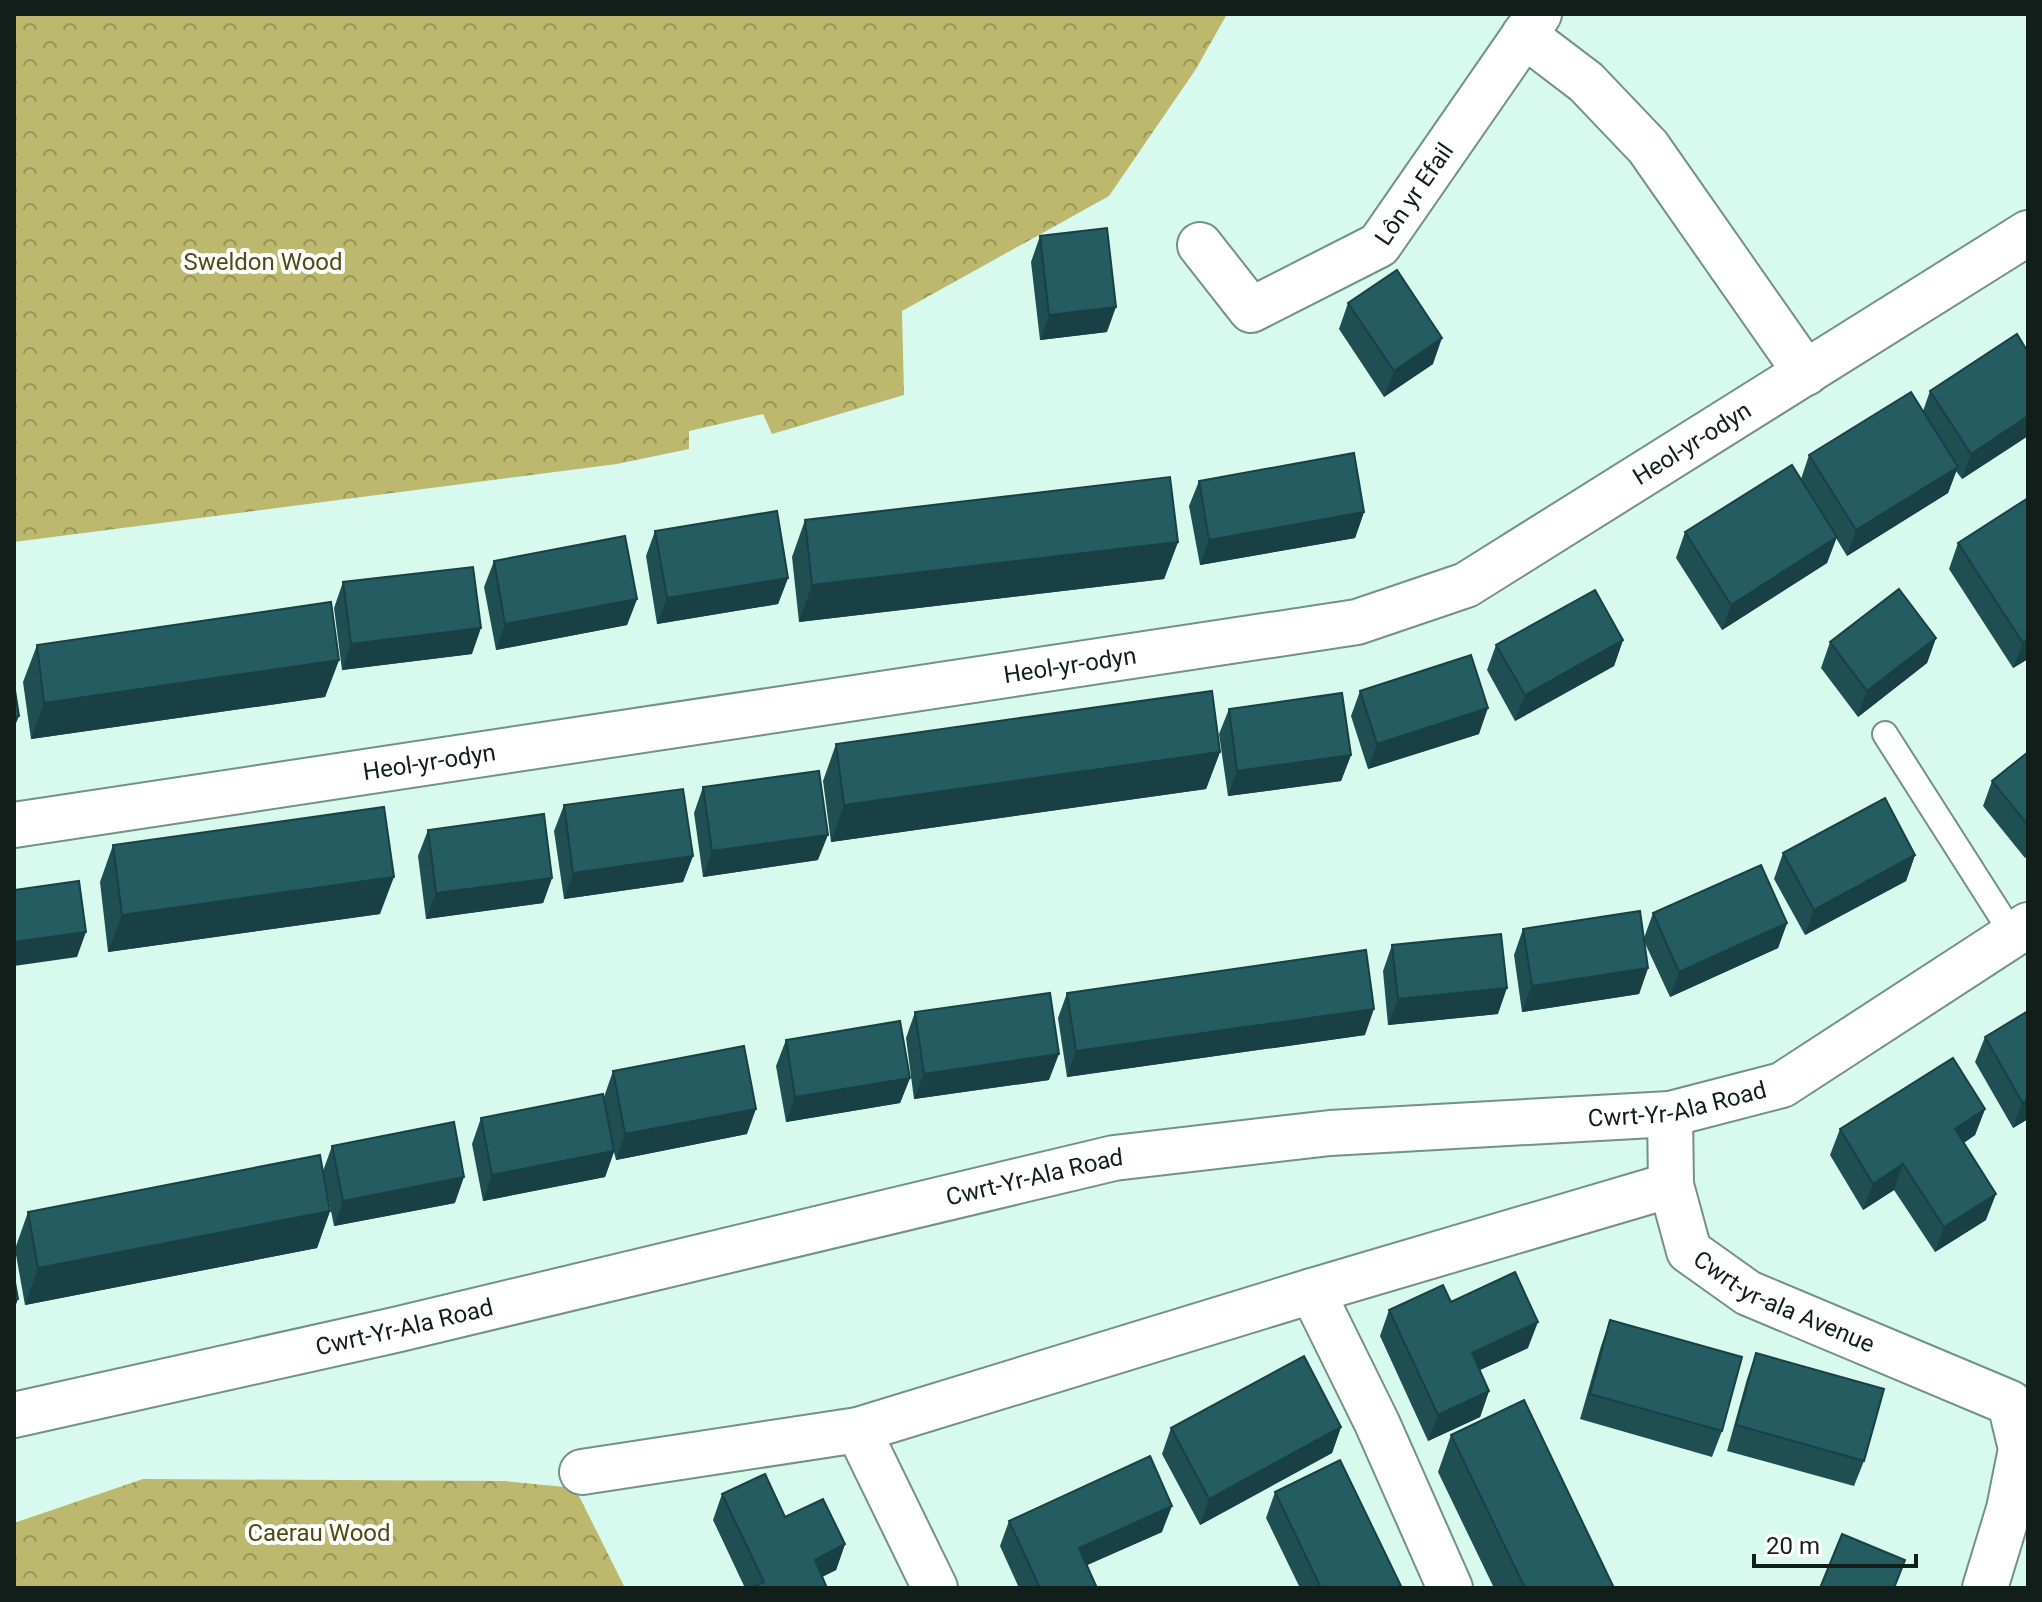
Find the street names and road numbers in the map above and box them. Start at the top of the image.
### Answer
street label: Lôn yr Efail [1369,138,1459,251]
street label: Heol-yr-odyn [1628,396,1756,491]
street label: Heol-yr-odyn [1002,642,1138,689]
street label: Heol-yr-odyn [361,738,498,786]
street label: Cwrt-Yr-Ala Road [1587,1076,1769,1133]
street label: Cwrt-Yr-Ala Road [943,1143,1125,1212]
street label: Cwrt-yr-ala Avenue [1688,1245,1879,1359]
street label: Cwrt-Yr-Ala Road [313,1293,496,1361]

